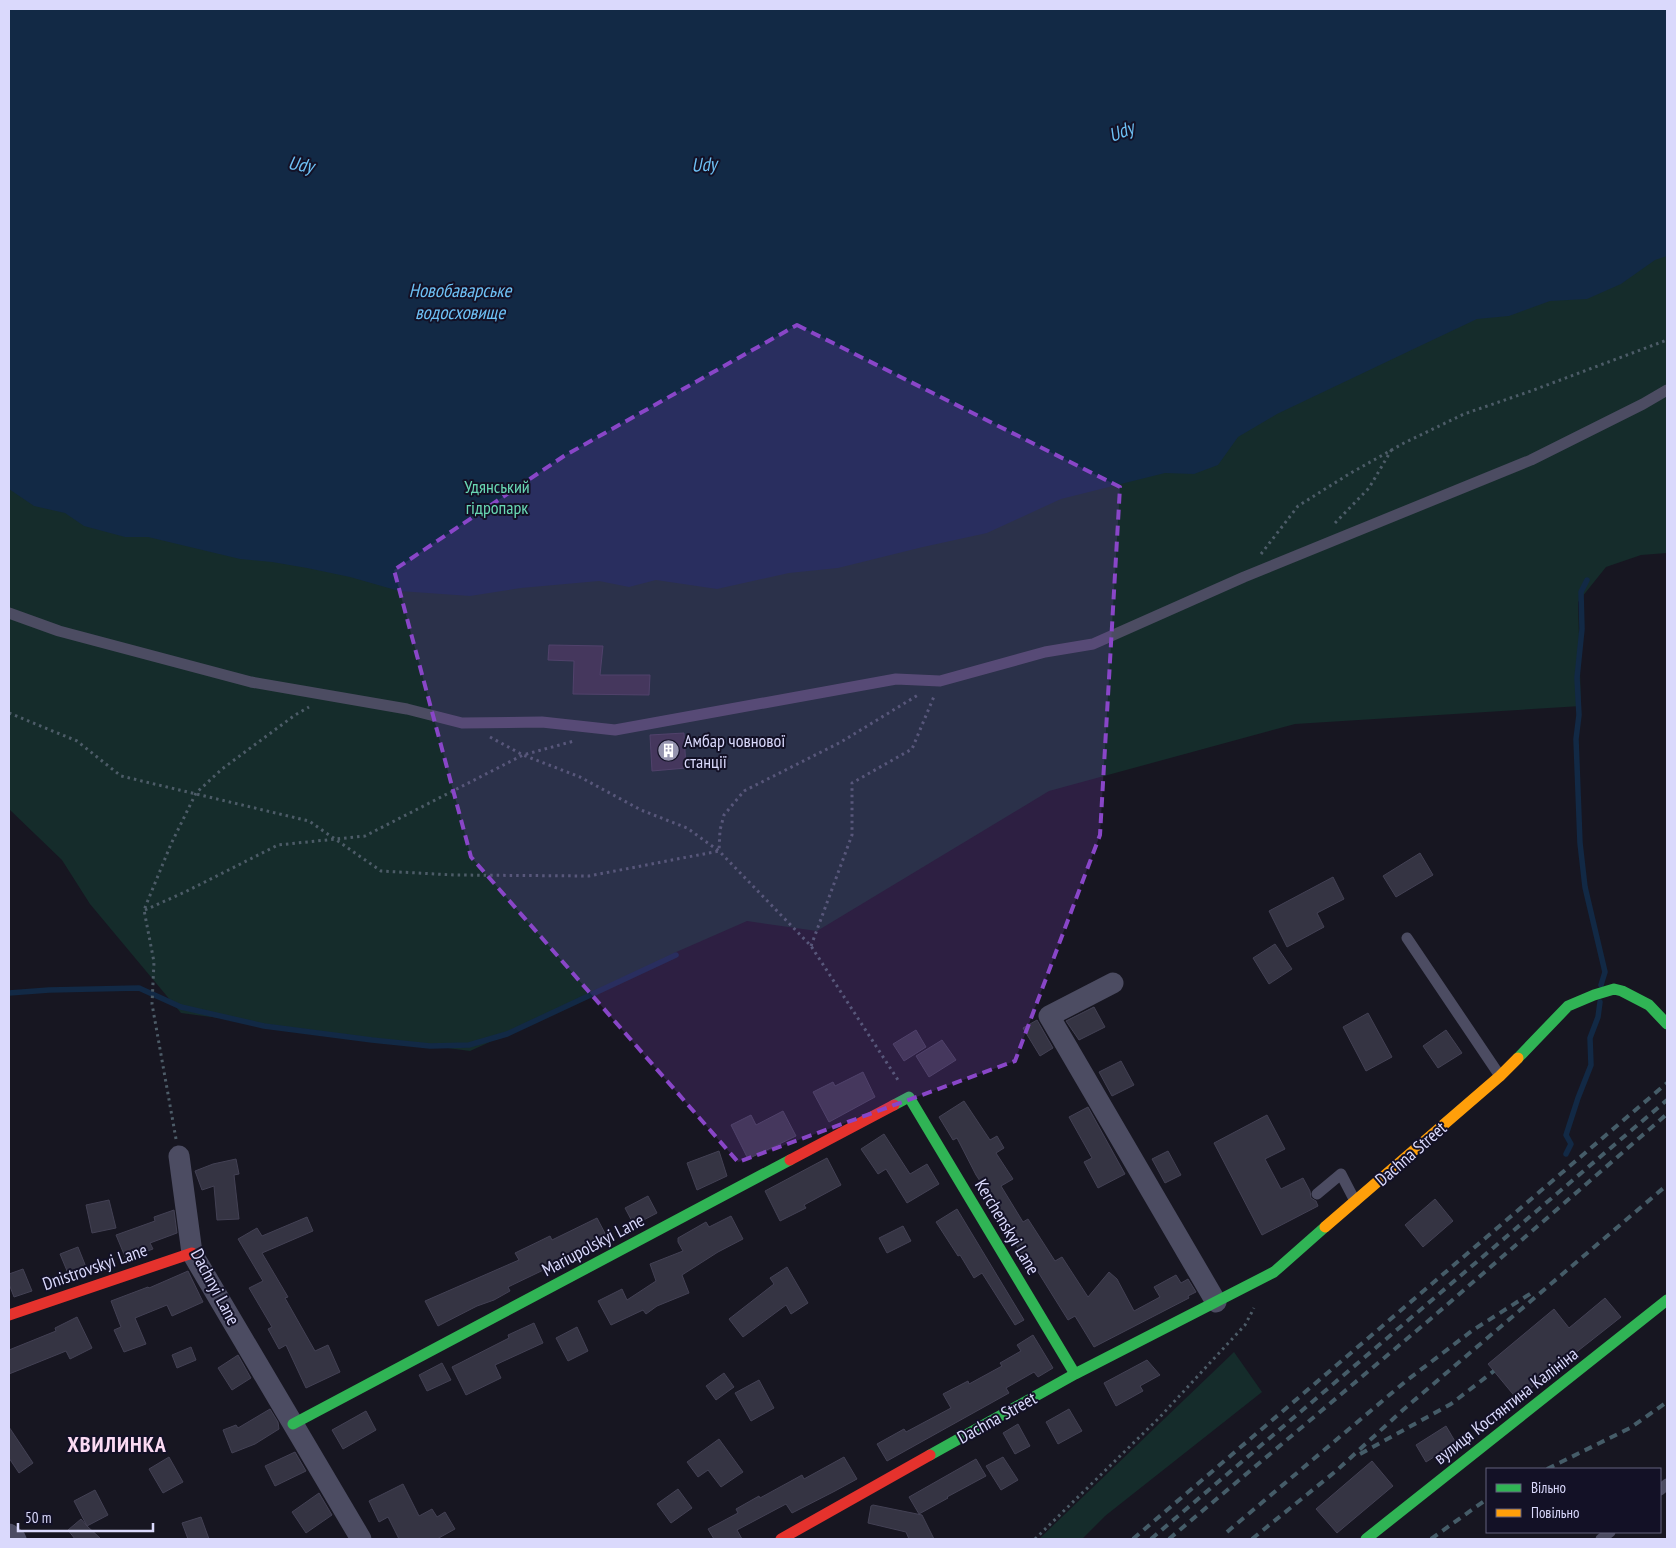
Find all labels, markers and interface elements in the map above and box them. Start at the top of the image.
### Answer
water label: Udy [1105,114,1140,147]
water label: Udy [286,150,318,179]
water label: Udy [691,151,720,177]
water label: Новобаварське водосховище [409,278,512,324]
park label: Удянський гідропарк [464,475,530,519]
place label: Амбар човнової станції [684,729,785,773]
building icon: Амбар човнової станції [656,739,680,763]
street label: Dachna Street [1370,1116,1451,1191]
street label: Kerchenskyi Lane [970,1175,1045,1279]
street label: Mariupolskyi Lane [538,1208,648,1281]
street label: Dnistrovskyi Lane [40,1238,150,1295]
street label: Dachnyi Lane [186,1245,245,1329]
street label: вулиця Костянтина Калініна [1429,1342,1582,1469]
street label: Dachna Street [953,1386,1040,1449]
district label: ХВИЛИНКА [67,1430,167,1458]
legend [1486,1468,1661,1533]
text: Вільно [1531,1478,1566,1497]
scale bar [18,1500,152,1532]
text: Повільно [1531,1503,1579,1522]
text: 50 m [25,1508,51,1527]

